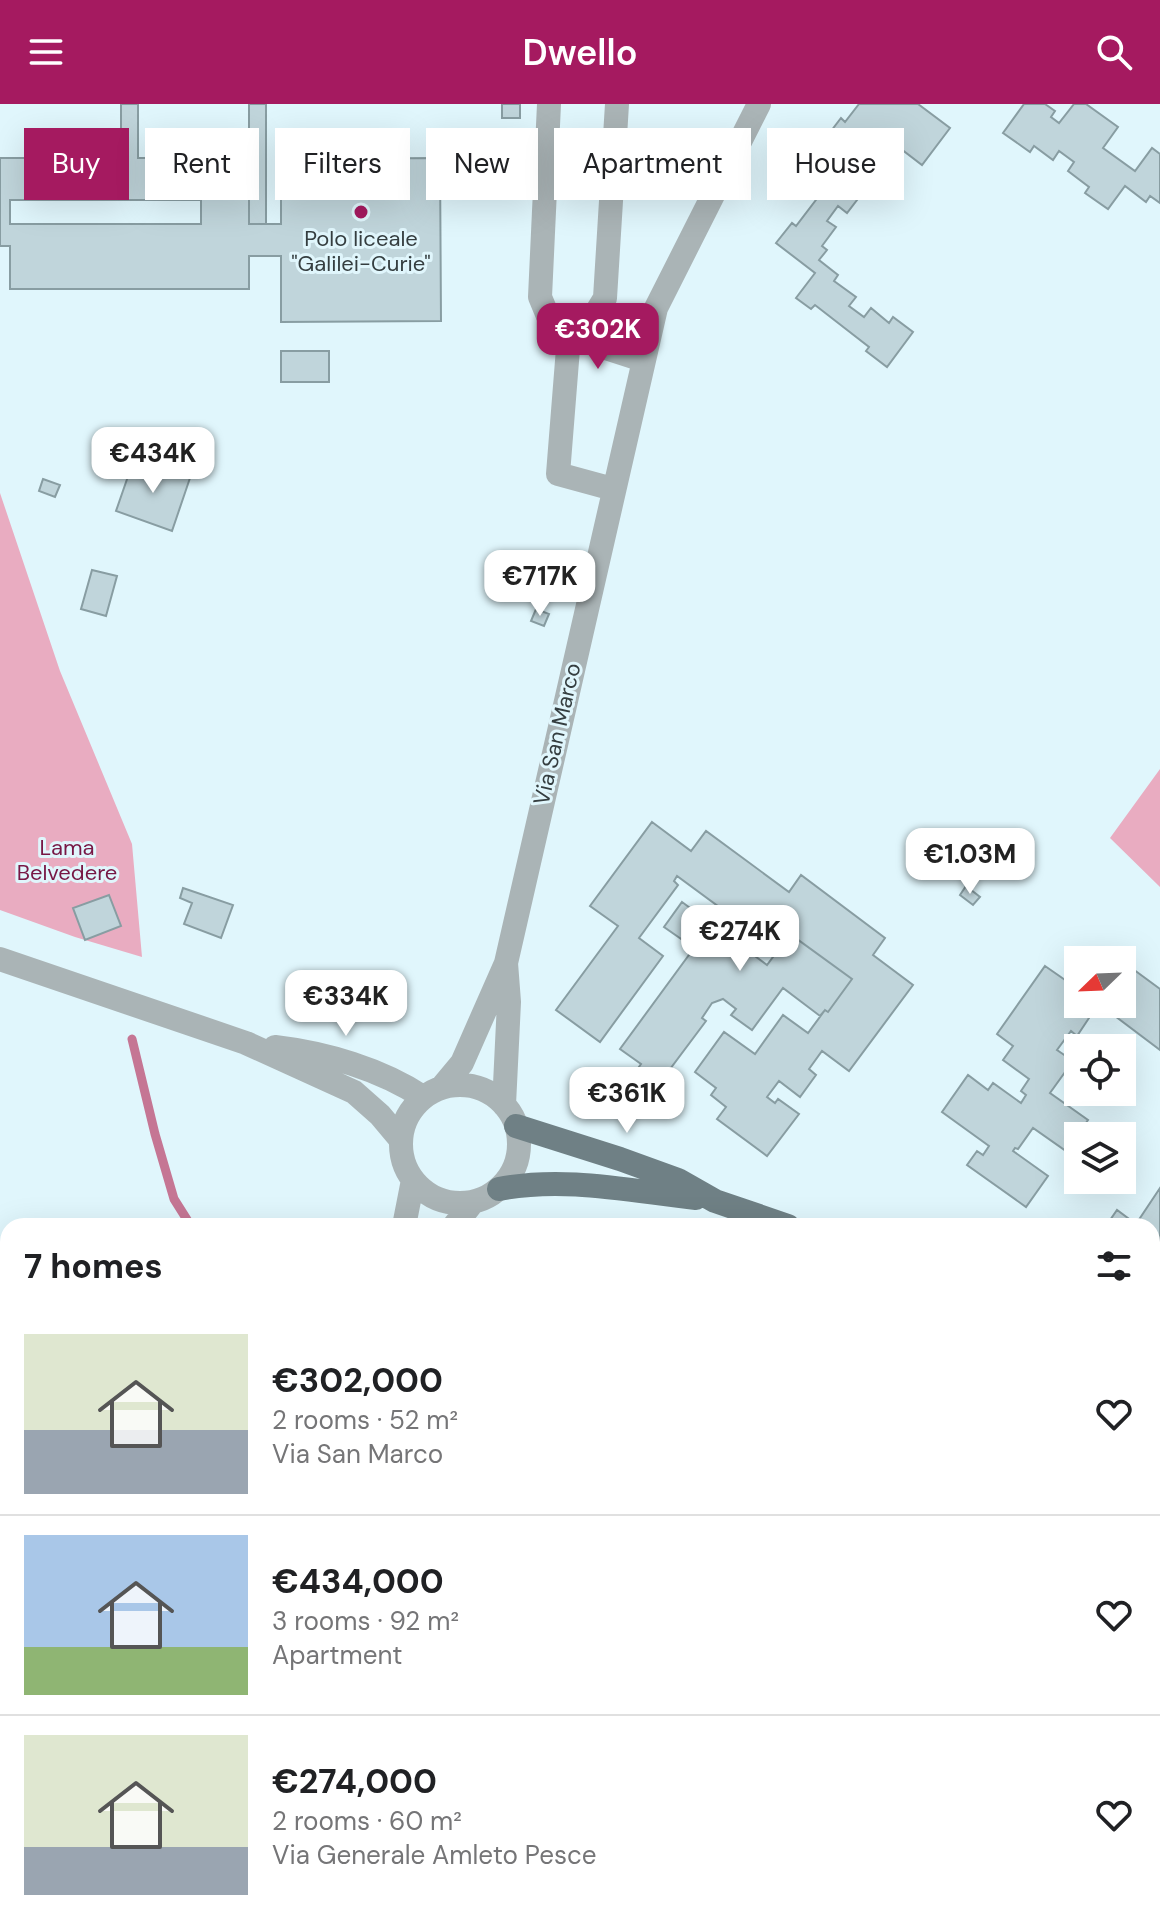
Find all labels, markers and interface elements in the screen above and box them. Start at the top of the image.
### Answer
text: Dwello [523,29,637,76]
icon: menu [24,30,68,74]
icon: search [1092,30,1136,74]
chip: Buy [24,128,129,200]
chip: Rent [145,128,259,200]
chip: Filters [275,128,410,200]
chip: New [426,128,538,200]
chip: Apartment [554,128,751,200]
chip: House [767,128,904,200]
marker: Polo liceale "Galilei-Curie" [352,203,370,221]
place label: Polo liceale "Galilei-Curie" [291,224,431,278]
pin: €302K [542,303,654,371]
text: €302K [555,312,641,346]
pin: €434K [97,427,209,495]
text: €434K [110,436,197,470]
pin: €717K [484,550,596,618]
text: €717K [502,559,578,593]
street label: Via San Marco [527,660,587,808]
pin: €1.03M [905,828,1035,896]
park label: Lama Belvedere [17,833,117,887]
text: €1.03M [924,837,1016,871]
pin: €274K [684,905,796,973]
text: €274K [699,914,781,948]
north arrow [1064,946,1136,1018]
map controls [1064,946,1136,1194]
pin: €334K [290,970,402,1038]
text: €334K [303,979,389,1013]
button: locate [1064,1034,1136,1106]
pin: €361K [571,1067,683,1135]
text: €361K [587,1076,667,1110]
button: layers [1064,1122,1136,1194]
text: 7 homes [24,1244,163,1289]
icon: filters [1092,1244,1136,1288]
text: €302,000 [272,1358,443,1403]
icon: home [88,1366,184,1462]
icon: heart [1092,1392,1136,1436]
text: 2 rooms · 52 m² [272,1403,458,1437]
text: Via San Marco [272,1437,443,1471]
text: €434,000 [272,1559,444,1604]
icon: home [88,1567,184,1663]
icon: heart [1092,1593,1136,1637]
text: 3 rooms · 92 m² [272,1604,459,1638]
text: Apartment [272,1638,403,1672]
text: €274,000 [272,1759,437,1804]
icon: home [88,1767,184,1863]
icon: heart [1092,1793,1136,1837]
text: 2 rooms · 60 m² [272,1804,462,1838]
text: Via Generale Amleto Pesce [272,1838,597,1872]

